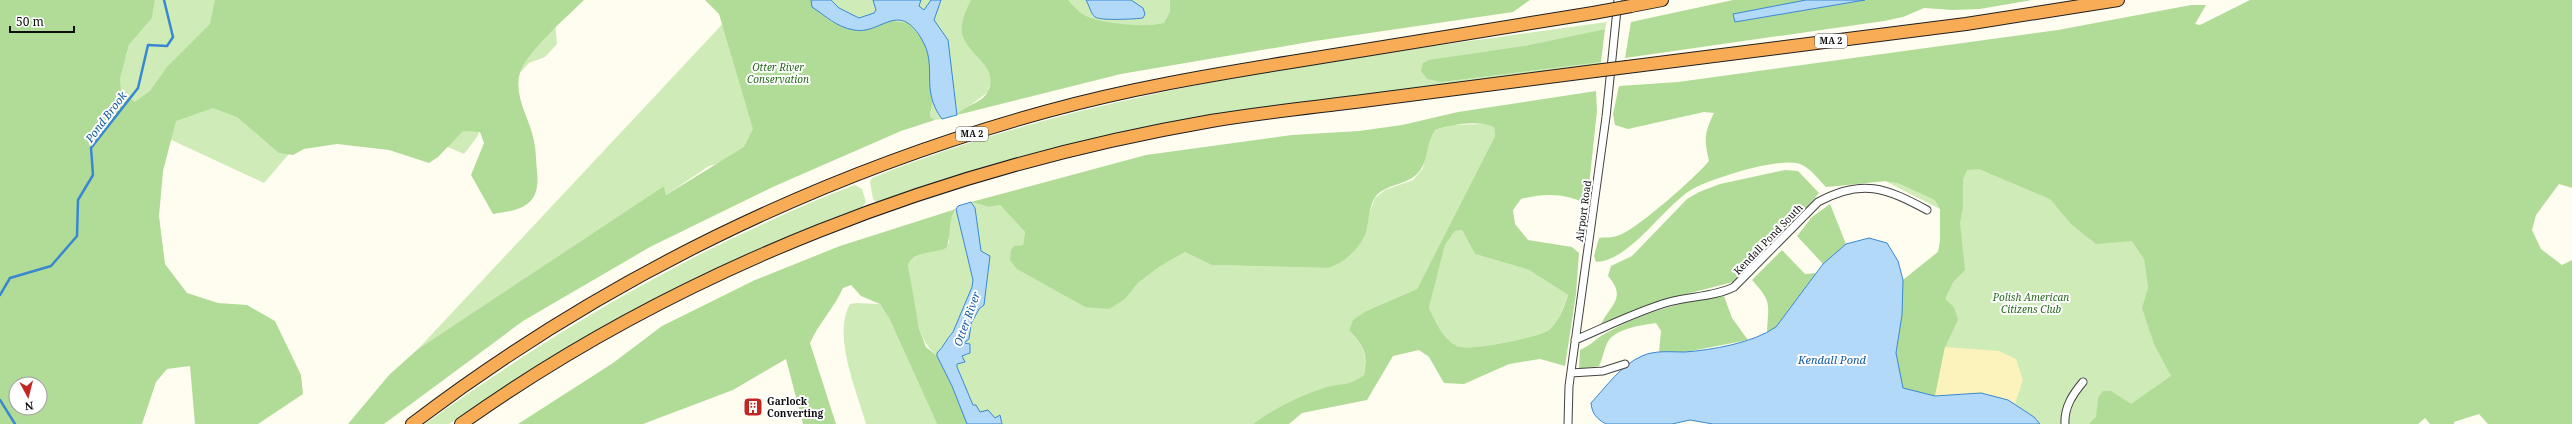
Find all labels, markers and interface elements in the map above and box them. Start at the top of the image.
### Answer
scale bar [10,8,74,34]
text: 50 m [16,13,44,30]
road number: MA 2 [1815,34,1847,48]
park label: Otter River Conservation [747,60,809,86]
water label: Pond Brook [81,88,130,146]
road number: MA 2 [956,127,988,141]
street label: Airport Road [1572,179,1594,243]
street label: Kendall Pond South [1730,200,1806,278]
water label: Otter River [950,289,984,348]
park label: Polish American Citizens Club [1992,290,2069,316]
water label: Kendall Pond [1797,352,1867,367]
north arrow [8,376,48,416]
place label: Garlock Converting [767,394,824,420]
building icon: Garlock Converting [742,396,764,418]
text: N [24,398,34,414]

